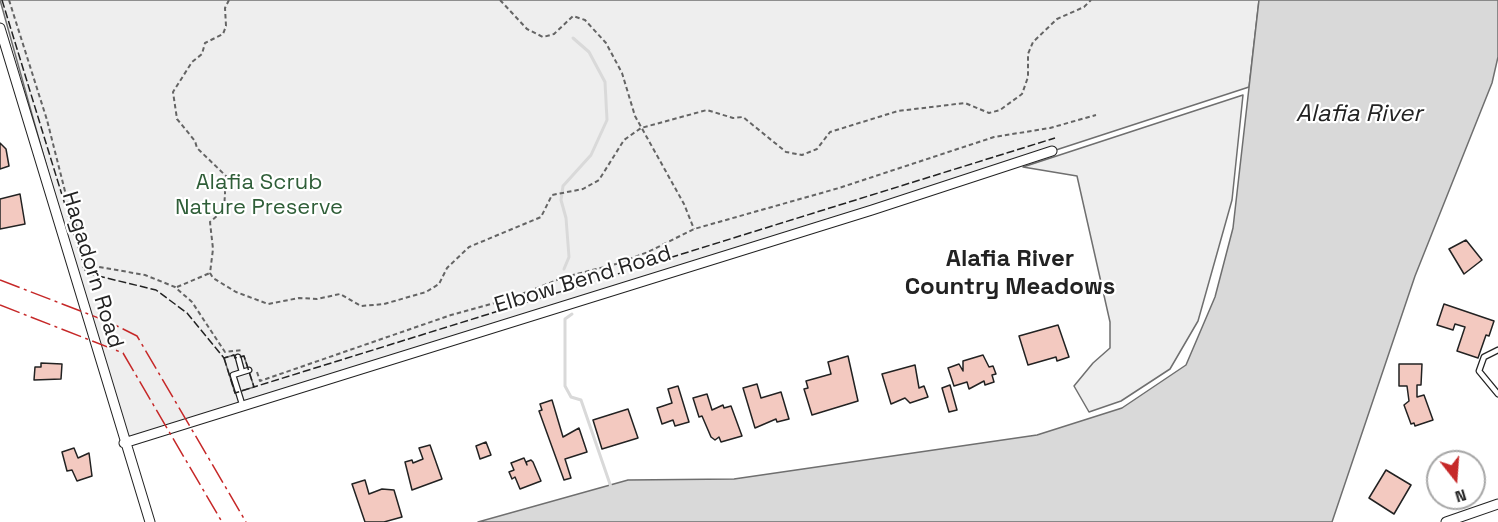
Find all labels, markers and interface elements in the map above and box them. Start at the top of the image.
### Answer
water label: Alafia River [1296,100,1422,128]
park label: Alafia Scrub Nature Preserve [175,170,343,222]
street label: Hagadorn Road [56,188,128,352]
street label: Elbow Bend Road [491,241,675,319]
district label: Alafia River Country Meadows [905,245,1115,301]
north arrow [1426,450,1486,510]
text: N [1453,484,1469,507]

